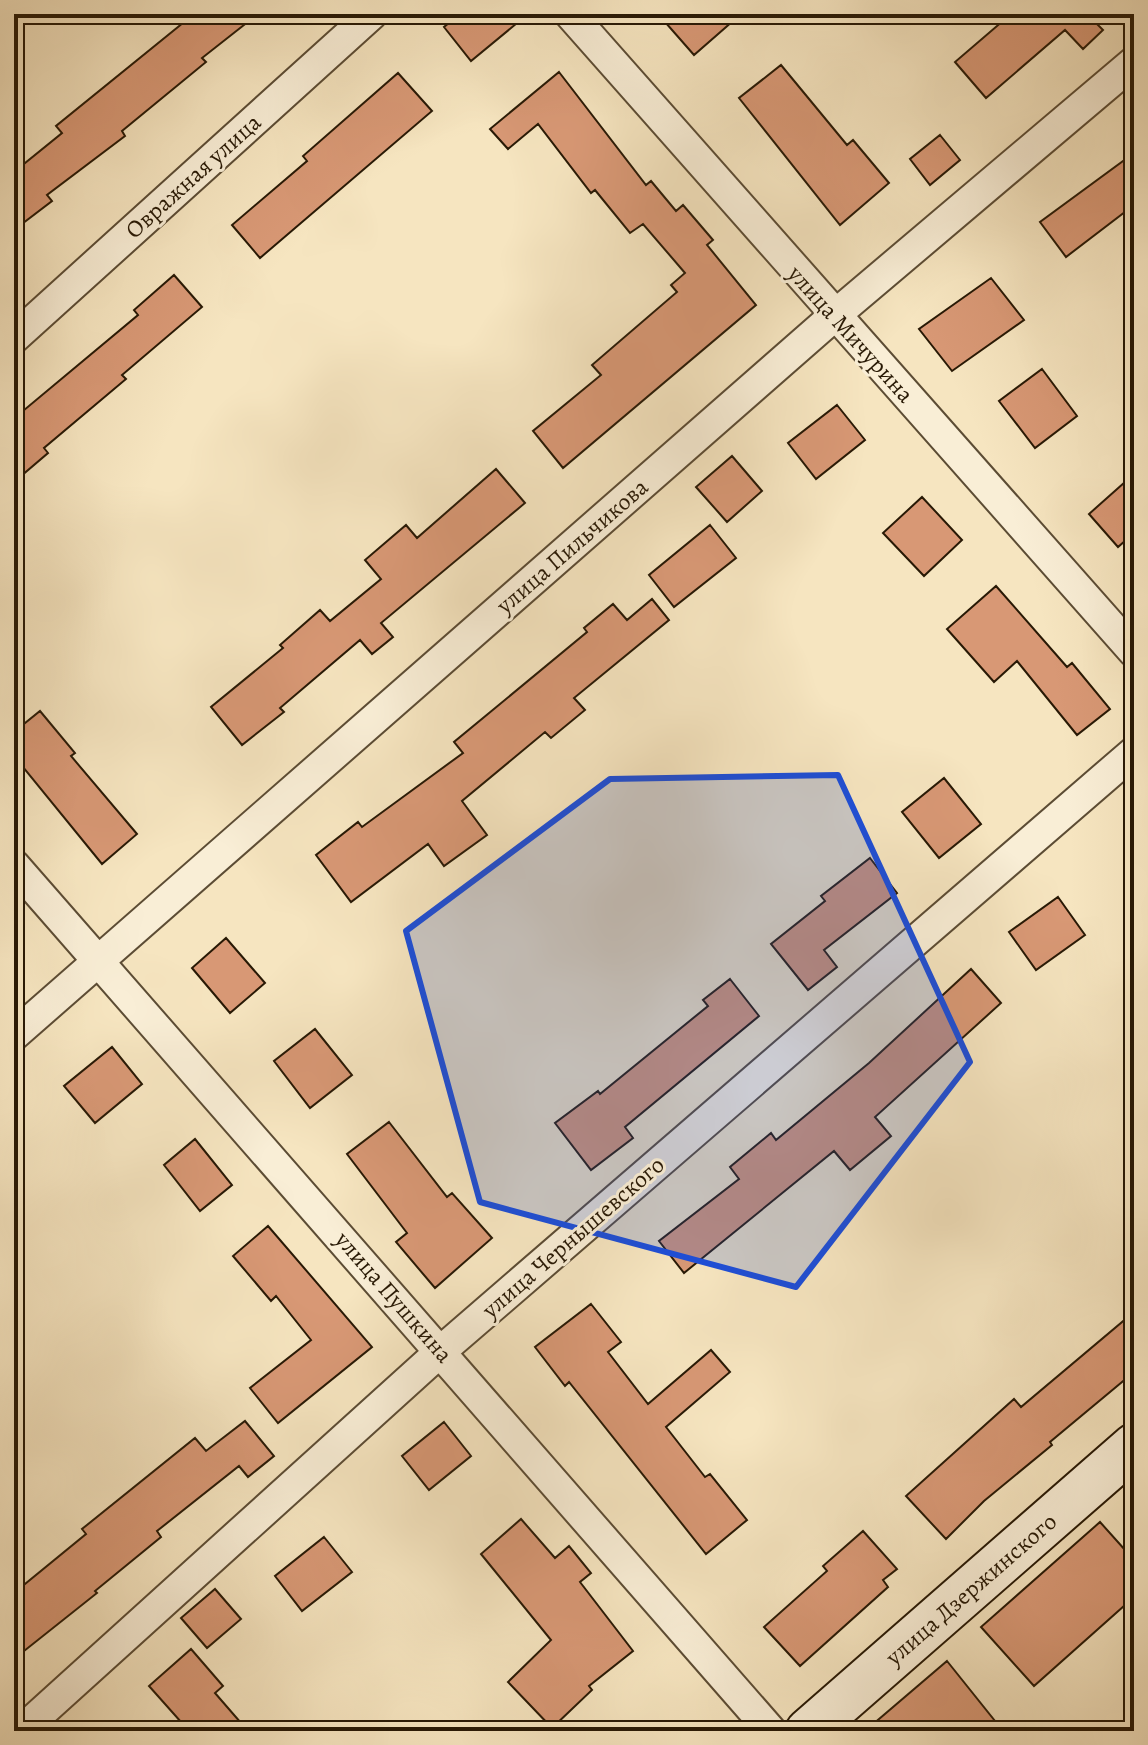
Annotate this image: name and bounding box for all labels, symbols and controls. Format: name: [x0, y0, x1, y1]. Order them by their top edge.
street label: Овражная улица: [118, 106, 268, 246]
street label: улица Мичурина: [780, 258, 921, 409]
street label: улица Пильчикова: [489, 471, 655, 622]
street label: улица Чернышевского: [474, 1149, 671, 1326]
street label: улица Пушкина: [327, 1224, 460, 1370]
street label: улица Дзержинского: [878, 1506, 1064, 1673]

